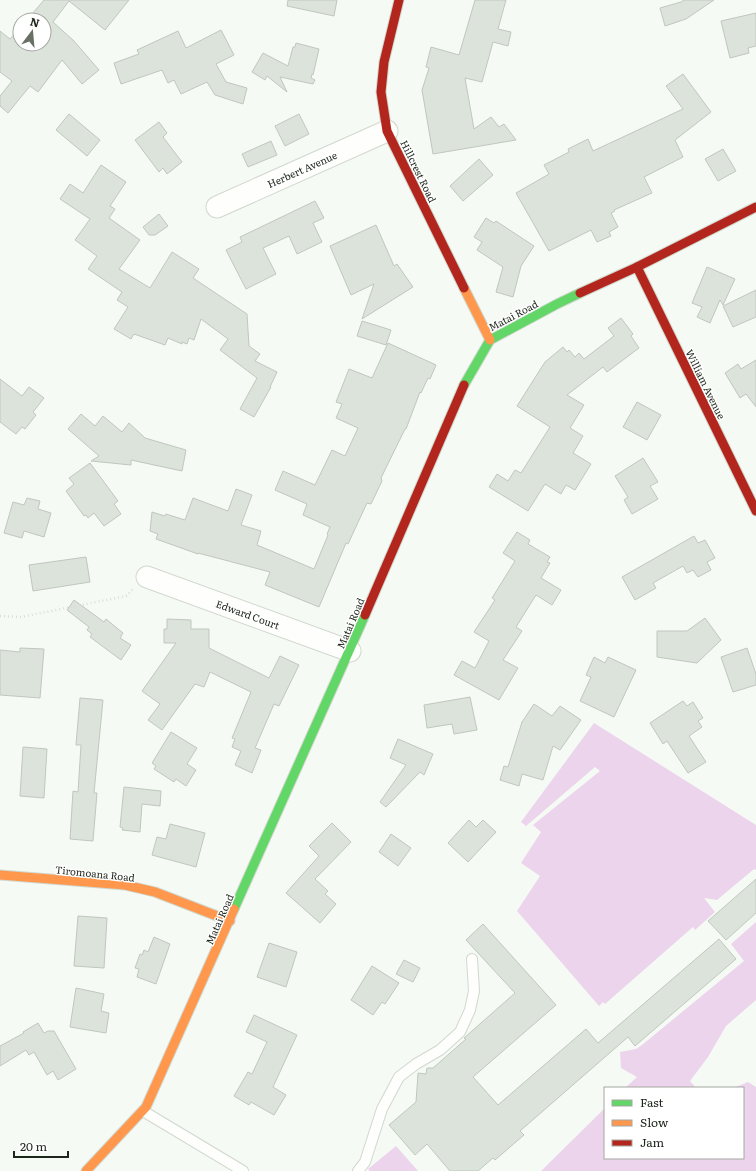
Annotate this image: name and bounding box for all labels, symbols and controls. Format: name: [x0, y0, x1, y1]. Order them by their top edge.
north arrow: [12, 12, 52, 52]
text: N: [28, 12, 42, 30]
street label: Hillcrest Road: [397, 137, 441, 205]
street label: Herbert Avenue: [265, 147, 339, 191]
street label: Matai Road: [486, 296, 540, 334]
street label: William Avenue: [683, 346, 729, 422]
street label: Matai Road: [333, 595, 367, 651]
street label: Edward Court: [214, 596, 282, 632]
street label: Tiromoana Road: [54, 861, 136, 885]
street label: Matai Road: [201, 891, 237, 947]
legend: [604, 1087, 744, 1159]
text: Fast: [640, 1093, 664, 1111]
text: Slow: [640, 1113, 669, 1131]
scale bar: [14, 1133, 68, 1159]
text: Jam: [640, 1133, 665, 1151]
text: 20 m: [20, 1137, 47, 1155]

